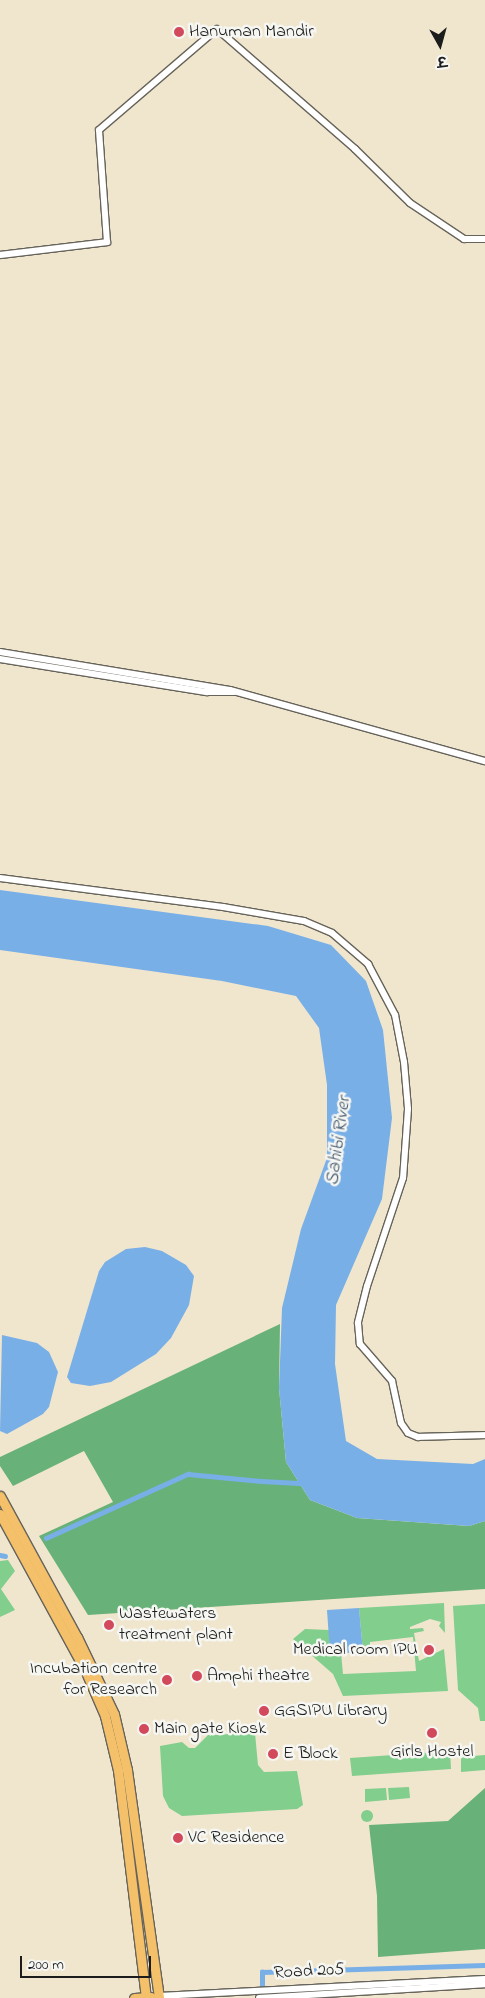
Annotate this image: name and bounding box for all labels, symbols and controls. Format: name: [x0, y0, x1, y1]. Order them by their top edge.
north arrow: [415, 20, 465, 70]
place label: Hanuman Mandir: [189, 21, 314, 43]
marker: Hanuman Mandir: [173, 26, 185, 38]
text: उ: [436, 49, 448, 71]
water label: Sahibi River: [321, 1095, 357, 1187]
place label: Wastewaters treatment plant: [119, 1604, 233, 1646]
marker: Wastewaters treatment plant: [103, 1619, 115, 1631]
place label: Medical room IPU: [293, 1639, 418, 1661]
marker: Medical room IPU: [422, 1643, 436, 1657]
place label: Incubation centre for Research: [30, 1659, 157, 1702]
place label: Amphi theatre: [207, 1665, 310, 1687]
marker: Amphi theatre: [191, 1670, 203, 1682]
marker: Incubation centre for Research: [161, 1674, 173, 1686]
place label: GGSIPU Library: [274, 1700, 387, 1722]
marker: GGSIPU Library: [258, 1705, 270, 1717]
place label: Main gate Kiosk: [154, 1718, 266, 1740]
marker: Main gate Kiosk: [138, 1723, 150, 1735]
marker: Girls Hostel: [426, 1727, 438, 1739]
place label: Girls Hostel: [391, 1741, 473, 1763]
place label: E Block: [283, 1743, 338, 1765]
marker: E Block: [267, 1748, 279, 1760]
place label: VC Residence: [188, 1827, 284, 1849]
marker: VC Residence: [172, 1832, 184, 1844]
scale bar: [22, 1946, 154, 1978]
text: 200 m: [28, 1954, 64, 1976]
street label: Road 205: [273, 1959, 345, 1985]

